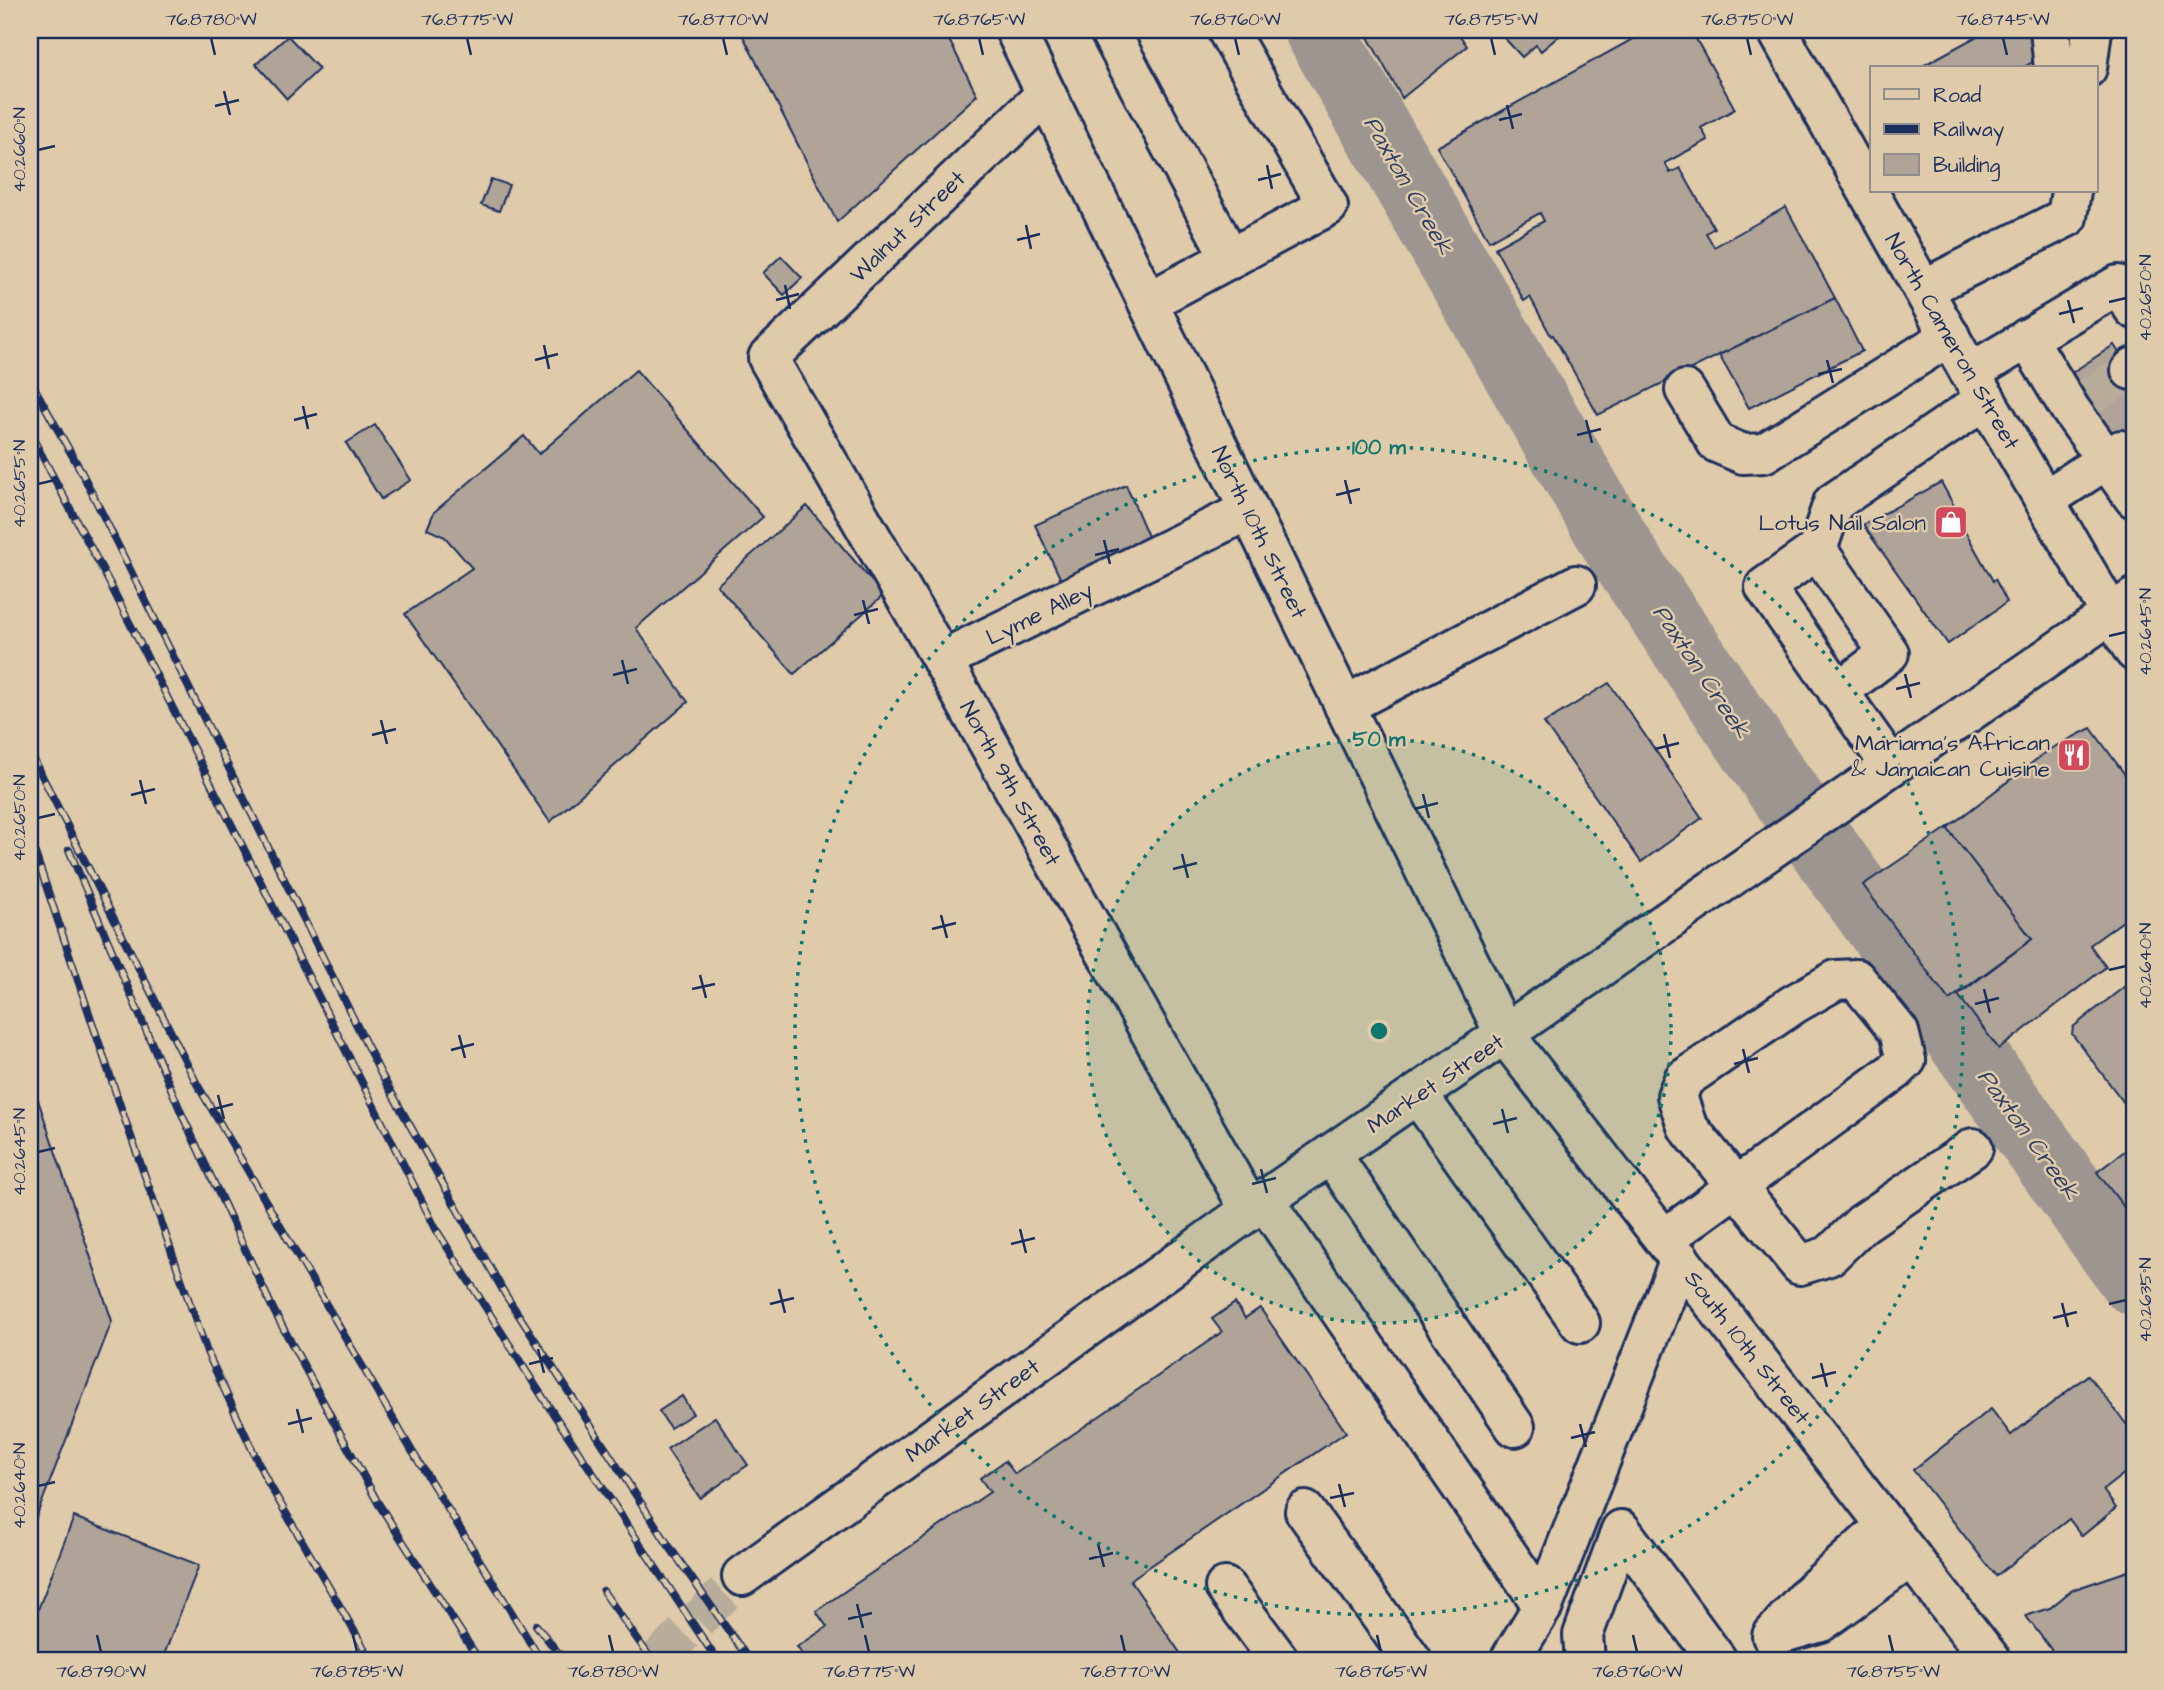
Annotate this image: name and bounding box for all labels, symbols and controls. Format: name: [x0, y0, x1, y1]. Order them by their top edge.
text: 76.8780°W: [165, 7, 257, 32]
text: 76.8775°W: [421, 7, 513, 32]
text: 76.8770°W: [678, 7, 769, 32]
text: 76.8765°W: [933, 7, 1025, 32]
text: 76.8760°W: [1189, 7, 1281, 32]
text: 76.8755°W: [1444, 7, 1538, 32]
text: 76.8750°W: [1701, 7, 1793, 32]
text: 76.8745°W: [1956, 7, 2050, 32]
legend: [1870, 66, 2098, 192]
text: Road: [1933, 81, 1981, 110]
text: 40.2660°N: [7, 107, 32, 193]
water label: Paxton Creek: [1355, 110, 1462, 262]
text: Railway: [1933, 115, 2005, 146]
text: Building: [1933, 151, 2001, 182]
street label: Walnut Street: [843, 163, 973, 290]
street label: North Cameron Street: [1877, 227, 2028, 456]
text: 40.2650°N: [2133, 254, 2158, 342]
text: 100 m: [1352, 433, 1407, 462]
text: 40.2655°N: [7, 440, 32, 528]
street label: North 10th Street: [1203, 441, 1315, 625]
shop icon: Lotus Nail Salon: [1932, 503, 1970, 541]
place label: Lotus Nail Salon: [1758, 507, 1926, 539]
street label: Lyme Alley: [981, 574, 1099, 654]
text: 40.2645°N: [2133, 588, 2158, 676]
water label: Paxton Creek: [1644, 598, 1759, 746]
street label: North 9th Street: [952, 695, 1069, 872]
text: 50 m: [1353, 725, 1406, 754]
place label: Mariama's African & Jamaican Cuisine: [1851, 727, 2050, 785]
restaurant icon: Mariama's African & Jamaican Cuisine: [2055, 736, 2093, 774]
text: 40.2650°N: [7, 774, 32, 862]
text: 40.2640°N: [2133, 923, 2158, 1009]
centre of rings: [1367, 1019, 1391, 1043]
street label: Market Street: [1361, 1026, 1511, 1142]
water label: Paxton Creek: [1969, 1062, 2088, 1208]
text: 40.2645°N: [7, 1108, 32, 1196]
text: 40.2635°N: [2133, 1258, 2158, 1342]
street label: South 10th Street: [1677, 1264, 1818, 1432]
street label: Market Street: [899, 1351, 1047, 1471]
text: 40.2640°N: [7, 1443, 32, 1529]
text: 76.8790°W: [56, 1659, 146, 1684]
text: 76.8785°W: [311, 1659, 404, 1684]
text: 76.8780°W: [567, 1659, 659, 1684]
text: 76.8775°W: [823, 1659, 915, 1684]
text: 76.8770°W: [1080, 1659, 1171, 1684]
text: 76.8765°W: [1335, 1659, 1427, 1684]
text: 76.8760°W: [1591, 1659, 1683, 1684]
text: 76.8755°W: [1846, 1659, 1940, 1684]

